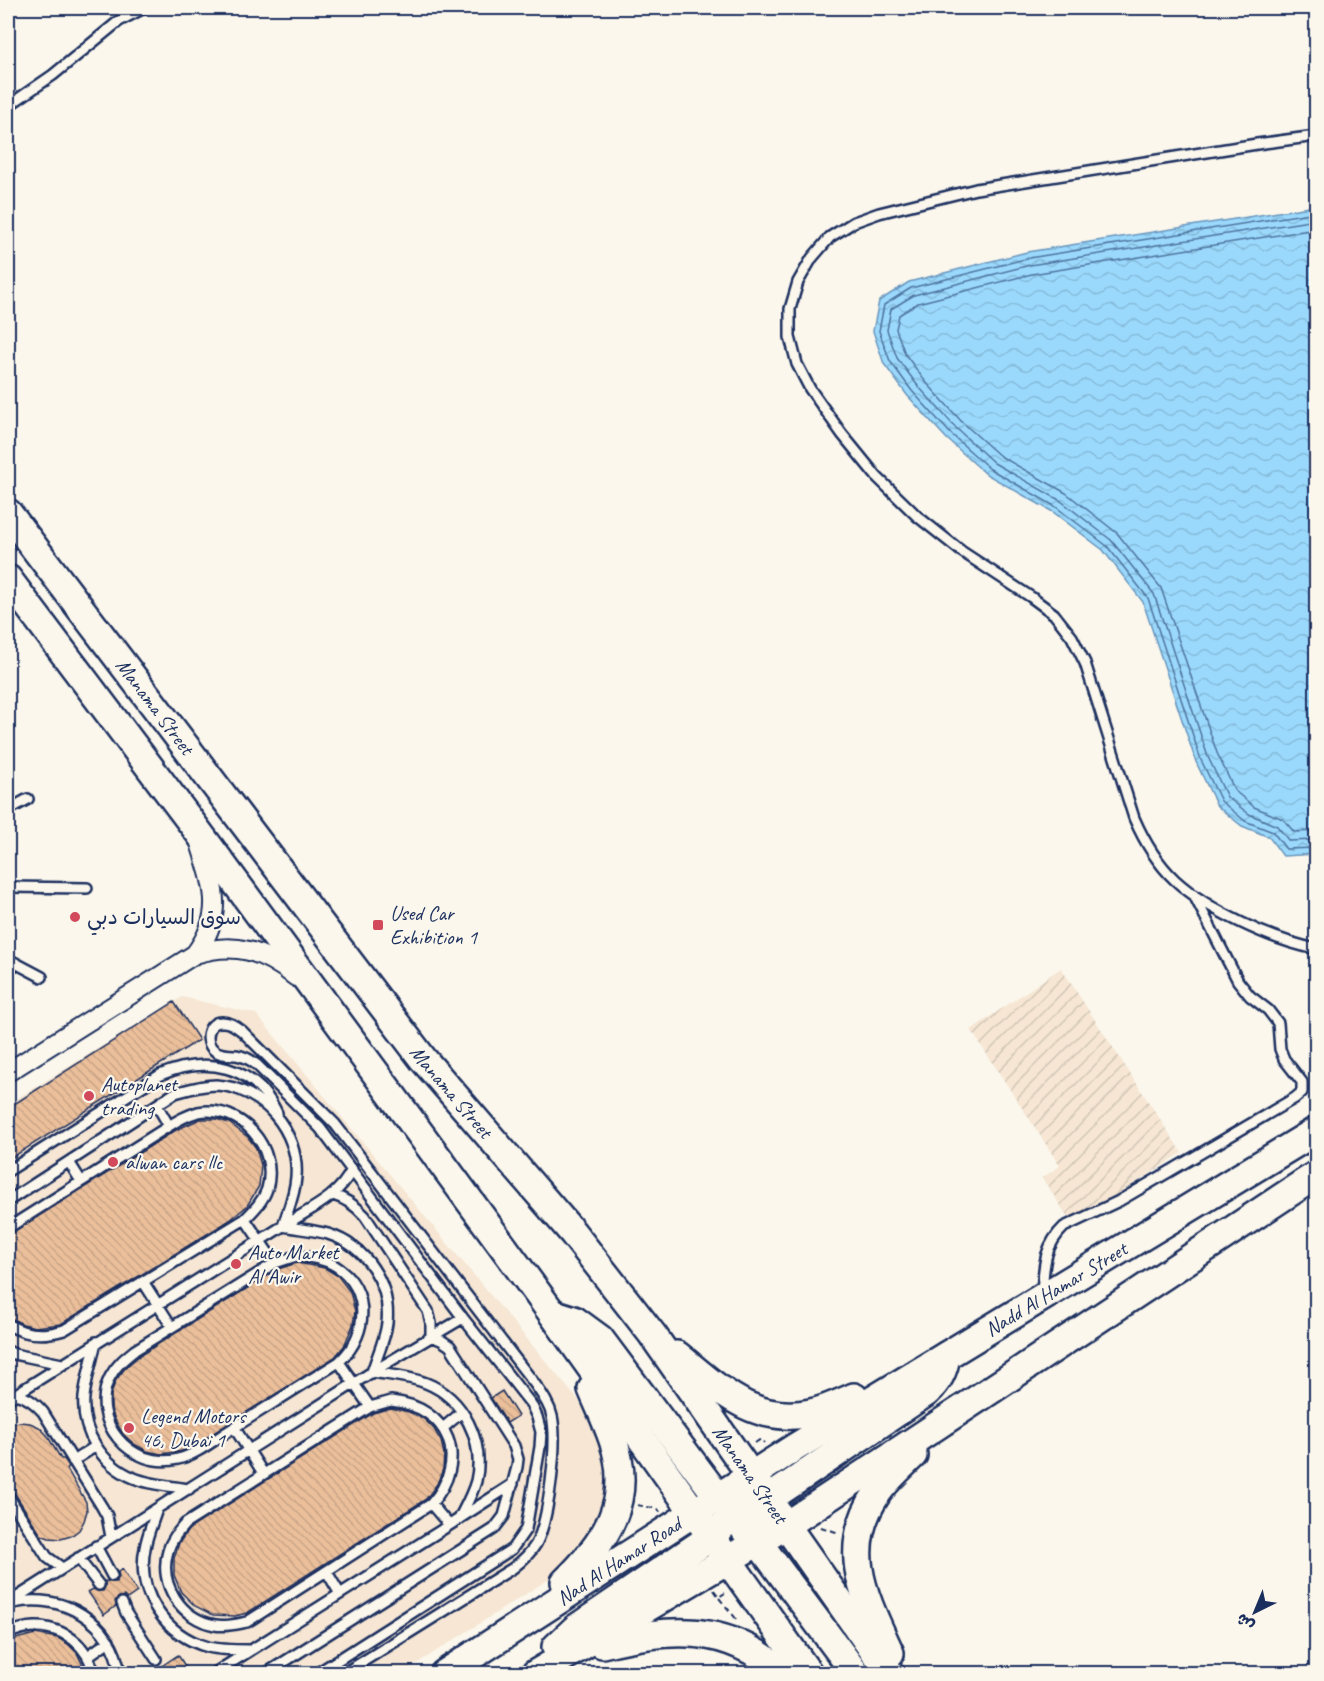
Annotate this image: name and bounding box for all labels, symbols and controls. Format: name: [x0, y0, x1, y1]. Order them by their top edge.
street label: Manama Street: [110, 653, 201, 761]
place label: Used Car Exhibition 1: [390, 900, 479, 950]
place label: سوق السيارات دبي: [87, 904, 241, 936]
marker: سوق السيارات دبي: [68, 910, 82, 924]
marker: Used Car Exhibition 1: [371, 918, 385, 932]
street label: Manama Street: [404, 1040, 500, 1145]
place label: Autoplanet trading: [101, 1071, 179, 1121]
marker: Autoplanet trading: [82, 1089, 96, 1103]
place label: alwan cars llc: [125, 1149, 224, 1175]
marker: alwan cars llc: [106, 1155, 120, 1169]
street label: Nadd Al Hamar Street: [980, 1235, 1134, 1342]
place label: Auto Market Al Awir: [248, 1239, 340, 1289]
marker: Auto Market Al Awir: [229, 1257, 243, 1271]
place label: Legend Motors 46, Dubai 1: [141, 1403, 247, 1453]
street label: Manama Street: [707, 1420, 795, 1530]
marker: Legend Motors 46, Dubai 1: [122, 1421, 136, 1435]
street label: Nad Al Hamar Road: [551, 1509, 689, 1611]
north arrow: [1225, 1582, 1285, 1642]
text: ش: [1232, 1609, 1259, 1636]

